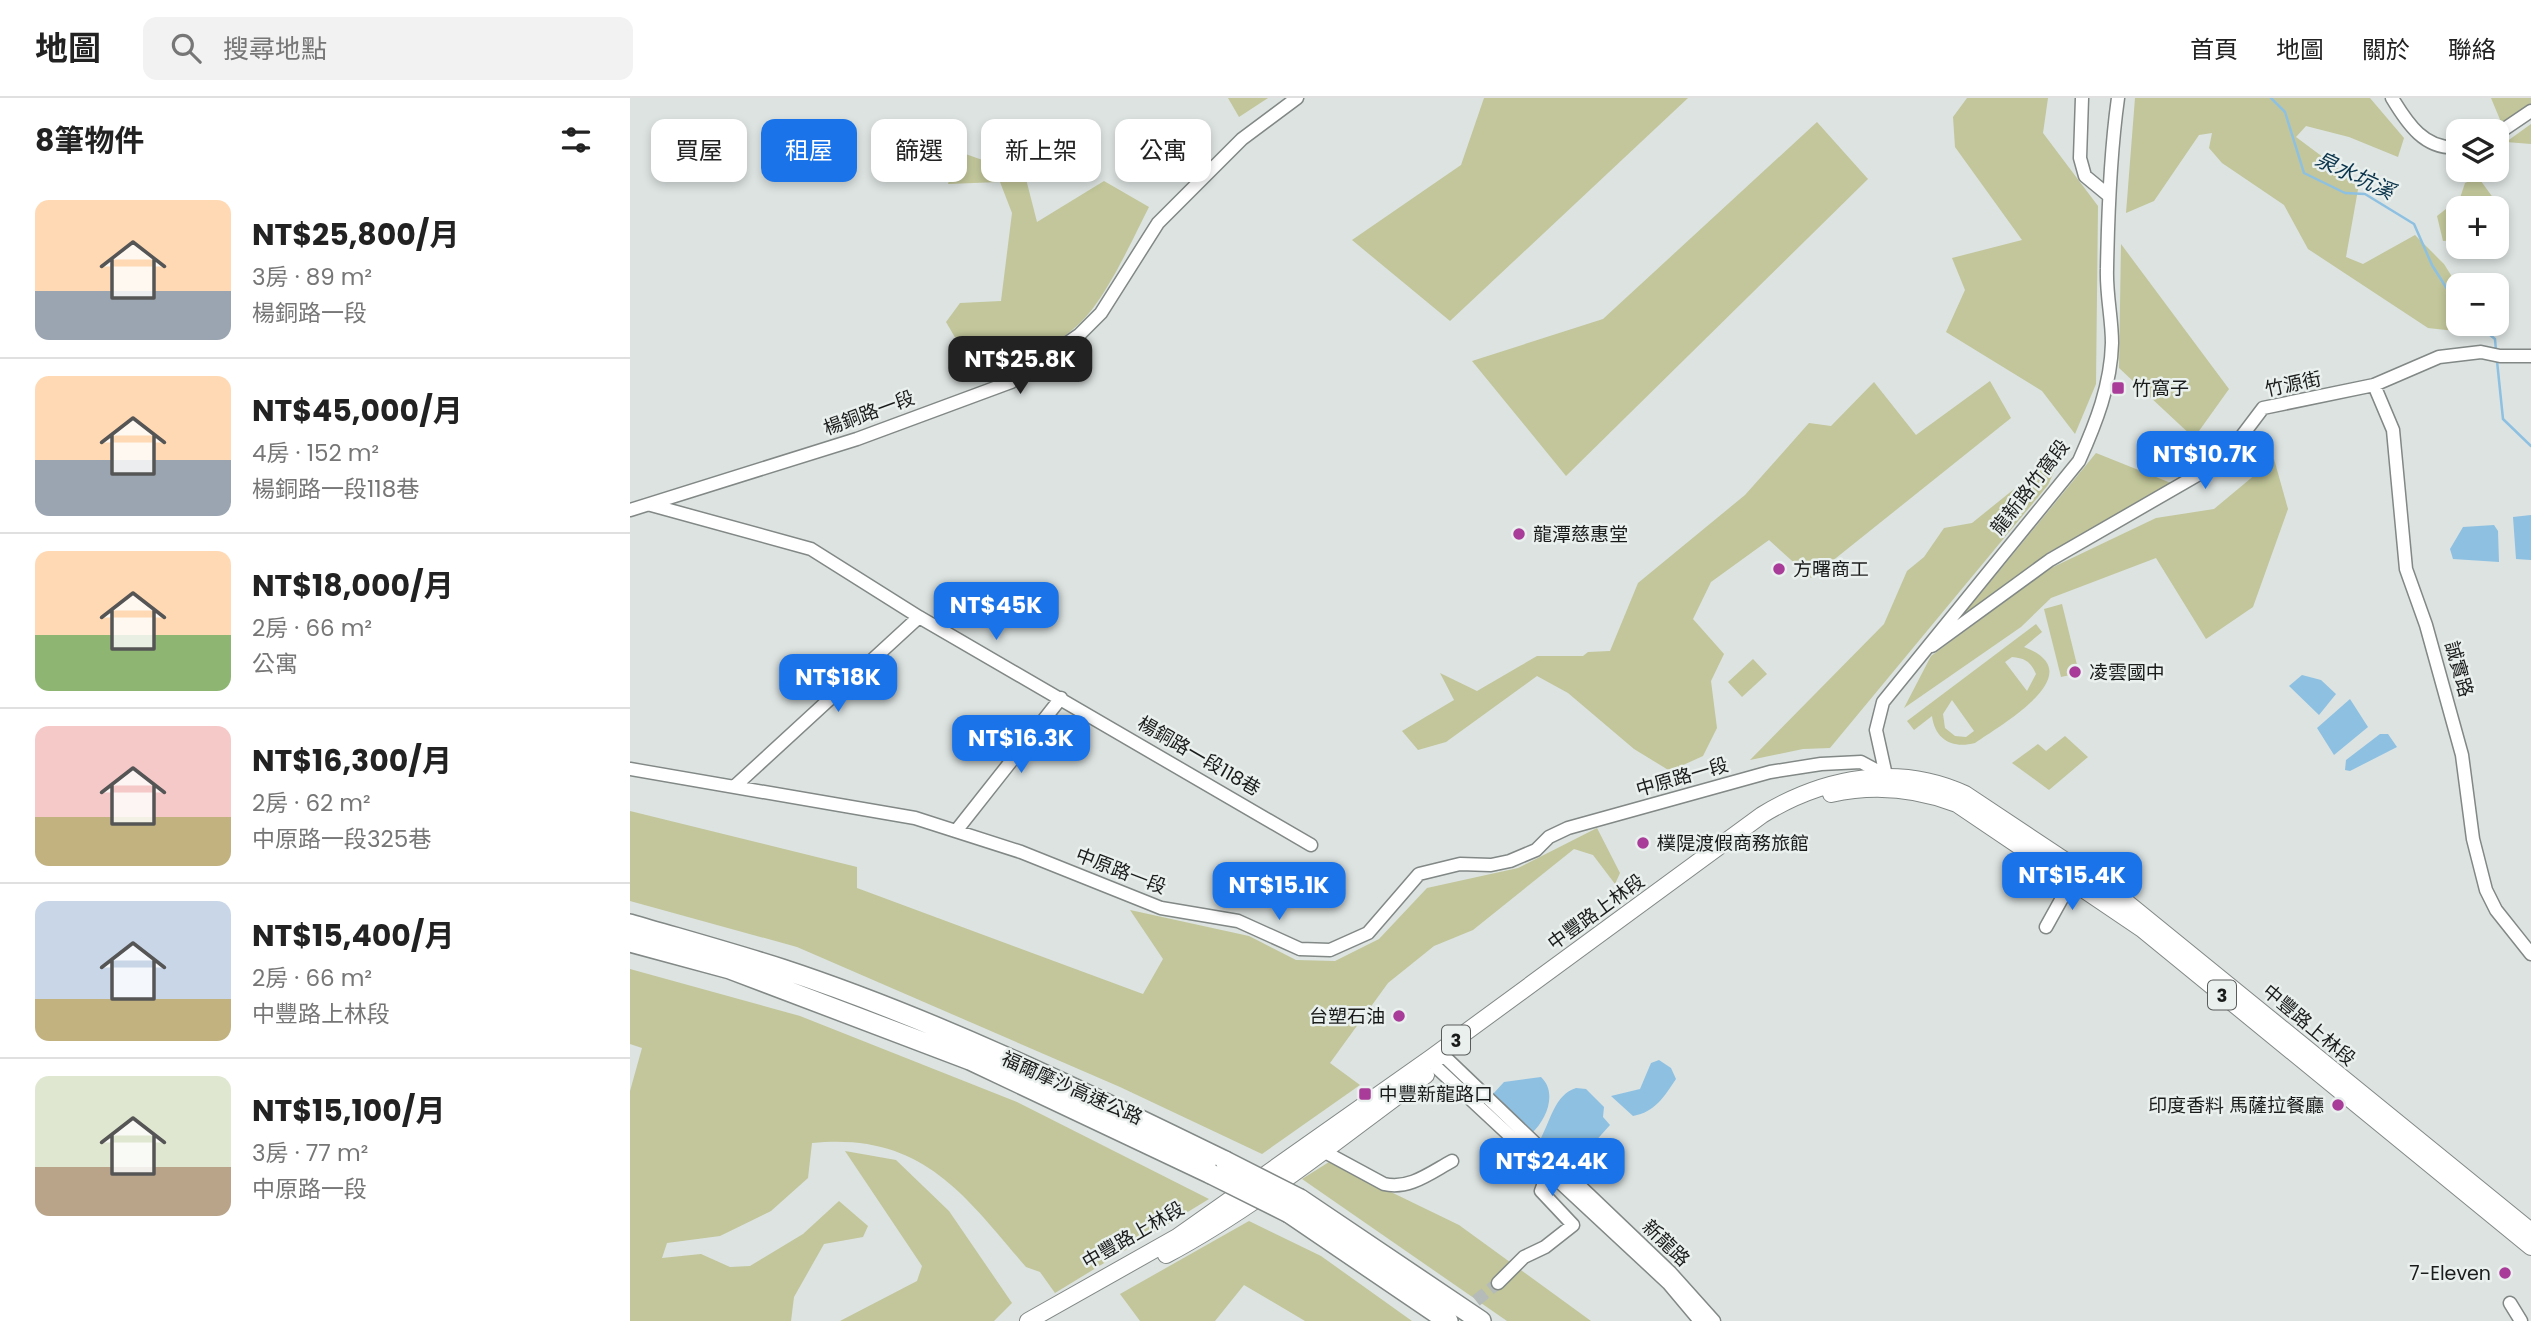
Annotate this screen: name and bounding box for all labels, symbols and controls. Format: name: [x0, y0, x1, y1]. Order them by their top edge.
search box: [143, 17, 633, 80]
text: 地圖: [35, 25, 101, 72]
icon: search: [167, 29, 205, 67]
text: 搜尋地點: [223, 31, 327, 67]
text: 首頁: [2190, 33, 2238, 66]
text: 地圖: [2276, 33, 2324, 66]
text: 關於: [2362, 33, 2410, 66]
text: 聯絡: [2448, 33, 2496, 66]
text: 8筆物件: [35, 119, 144, 162]
chip: 買屋: [651, 119, 747, 182]
chip: 租屋: [761, 119, 857, 182]
chip: 篩選: [871, 119, 967, 182]
chip: 新上架: [981, 119, 1101, 182]
chip: 公寓: [1115, 119, 1211, 182]
map controls: [2446, 119, 2509, 336]
button: layers: [2446, 119, 2509, 182]
icon: filters: [557, 121, 595, 159]
water label: 泉水坑溪: [2311, 144, 2402, 207]
button: +: [2446, 196, 2509, 259]
text: NT$25,800/月: [252, 213, 459, 256]
icon: home: [91, 228, 175, 312]
text: 3房 · 89 m²: [252, 261, 372, 293]
button: −: [2446, 273, 2509, 336]
text: 楊銅路一段: [252, 297, 367, 329]
pin: NT$25.8K: [948, 336, 1092, 396]
text: NT$25.8K: [964, 343, 1076, 375]
street label: 竹源街: [2262, 365, 2324, 403]
place label: 竹窩子: [2132, 375, 2189, 402]
marker: 竹窩子: [2110, 380, 2126, 396]
street label: 楊銅路一段: [820, 384, 918, 442]
text: NT$45,000/月: [252, 389, 463, 432]
icon: home: [91, 404, 175, 488]
pin: NT$10.7K: [2133, 432, 2277, 491]
street label: 龍新路竹窩段: [1984, 434, 2076, 540]
text: 4房 · 152 m²: [252, 437, 379, 469]
text: NT$10.7K: [2153, 438, 2257, 470]
text: 楊銅路一段118巷: [252, 473, 419, 505]
place label: 龍潭慈惠堂: [1533, 521, 1628, 548]
marker: 龍潭慈惠堂: [1511, 526, 1527, 542]
place label: 方曙商工: [1793, 556, 1869, 583]
marker: 方曙商工: [1771, 561, 1787, 577]
text: NT$18,000/月: [252, 564, 454, 607]
icon: home: [91, 579, 175, 663]
pin: NT$45K: [939, 582, 1053, 642]
text: NT$45K: [950, 589, 1042, 621]
text: 2房 · 66 m²: [252, 612, 372, 644]
street label: 誠實路: [2438, 638, 2480, 700]
text: 公寓: [252, 648, 298, 680]
pin: NT$18K: [781, 654, 895, 714]
place label: 凌雲國中: [2089, 659, 2165, 686]
text: NT$18K: [795, 661, 881, 693]
marker: 凌雲國中: [2067, 664, 2083, 680]
street label: 楊銅路一段118巷: [1132, 710, 1266, 802]
pin: NT$16.3K: [949, 716, 1093, 775]
text: NT$16.3K: [968, 722, 1074, 754]
text: NT$16,300/月: [252, 739, 452, 782]
street label: 中原路一段: [1633, 751, 1731, 803]
icon: home: [91, 754, 175, 838]
text: 2房 · 62 m²: [252, 787, 371, 819]
text: 中原路一段325巷: [252, 823, 431, 855]
place label: 樸隄渡假商務旅館: [1657, 830, 1809, 857]
marker: 樸隄渡假商務旅館: [1635, 835, 1651, 851]
street label: 中原路一段: [1072, 841, 1170, 901]
pin: NT$15.4K: [2000, 852, 2144, 912]
text: NT$15.4K: [2018, 859, 2126, 891]
pin: NT$15.1K: [1207, 862, 1351, 922]
street label: 中豐路上林段: [1542, 868, 1650, 956]
text: NT$15.1K: [1229, 869, 1329, 901]
text: NT$15,400/月: [252, 914, 454, 957]
icon: home: [91, 929, 175, 1013]
text: 2房 · 66 m²: [252, 962, 372, 994]
street label: 中豐路上林段: [2257, 978, 2361, 1072]
road number: 3: [2208, 980, 2236, 1010]
text: 中豐路上林段: [252, 998, 390, 1030]
place label: 台塑石油: [1309, 1003, 1385, 1030]
marker: 台塑石油: [1391, 1008, 1407, 1024]
road number: 3: [1442, 1026, 1470, 1055]
street label: 福爾摩沙高速公路: [997, 1045, 1147, 1131]
place label: 中豐新龍路口: [1379, 1081, 1493, 1108]
marker: 中豐新龍路口: [1357, 1086, 1373, 1102]
text: NT$15,100/月: [252, 1089, 445, 1132]
place label: 印度香料 馬薩拉餐廳: [2148, 1092, 2324, 1119]
marker: 印度香料 馬薩拉餐廳: [2330, 1097, 2346, 1113]
icon: home: [91, 1104, 175, 1188]
text: 3房 · 77 m²: [252, 1137, 368, 1169]
pin: NT$24.4K: [1480, 1138, 1624, 1198]
text: NT$24.4K: [1496, 1145, 1608, 1177]
text: 中原路一段: [252, 1173, 367, 1205]
street label: 中豐路上林段: [1077, 1195, 1189, 1275]
street label: 新龍路: [1636, 1213, 1696, 1273]
place label: 7-Eleven: [2409, 1260, 2491, 1287]
marker: 7-Eleven: [2497, 1265, 2513, 1281]

